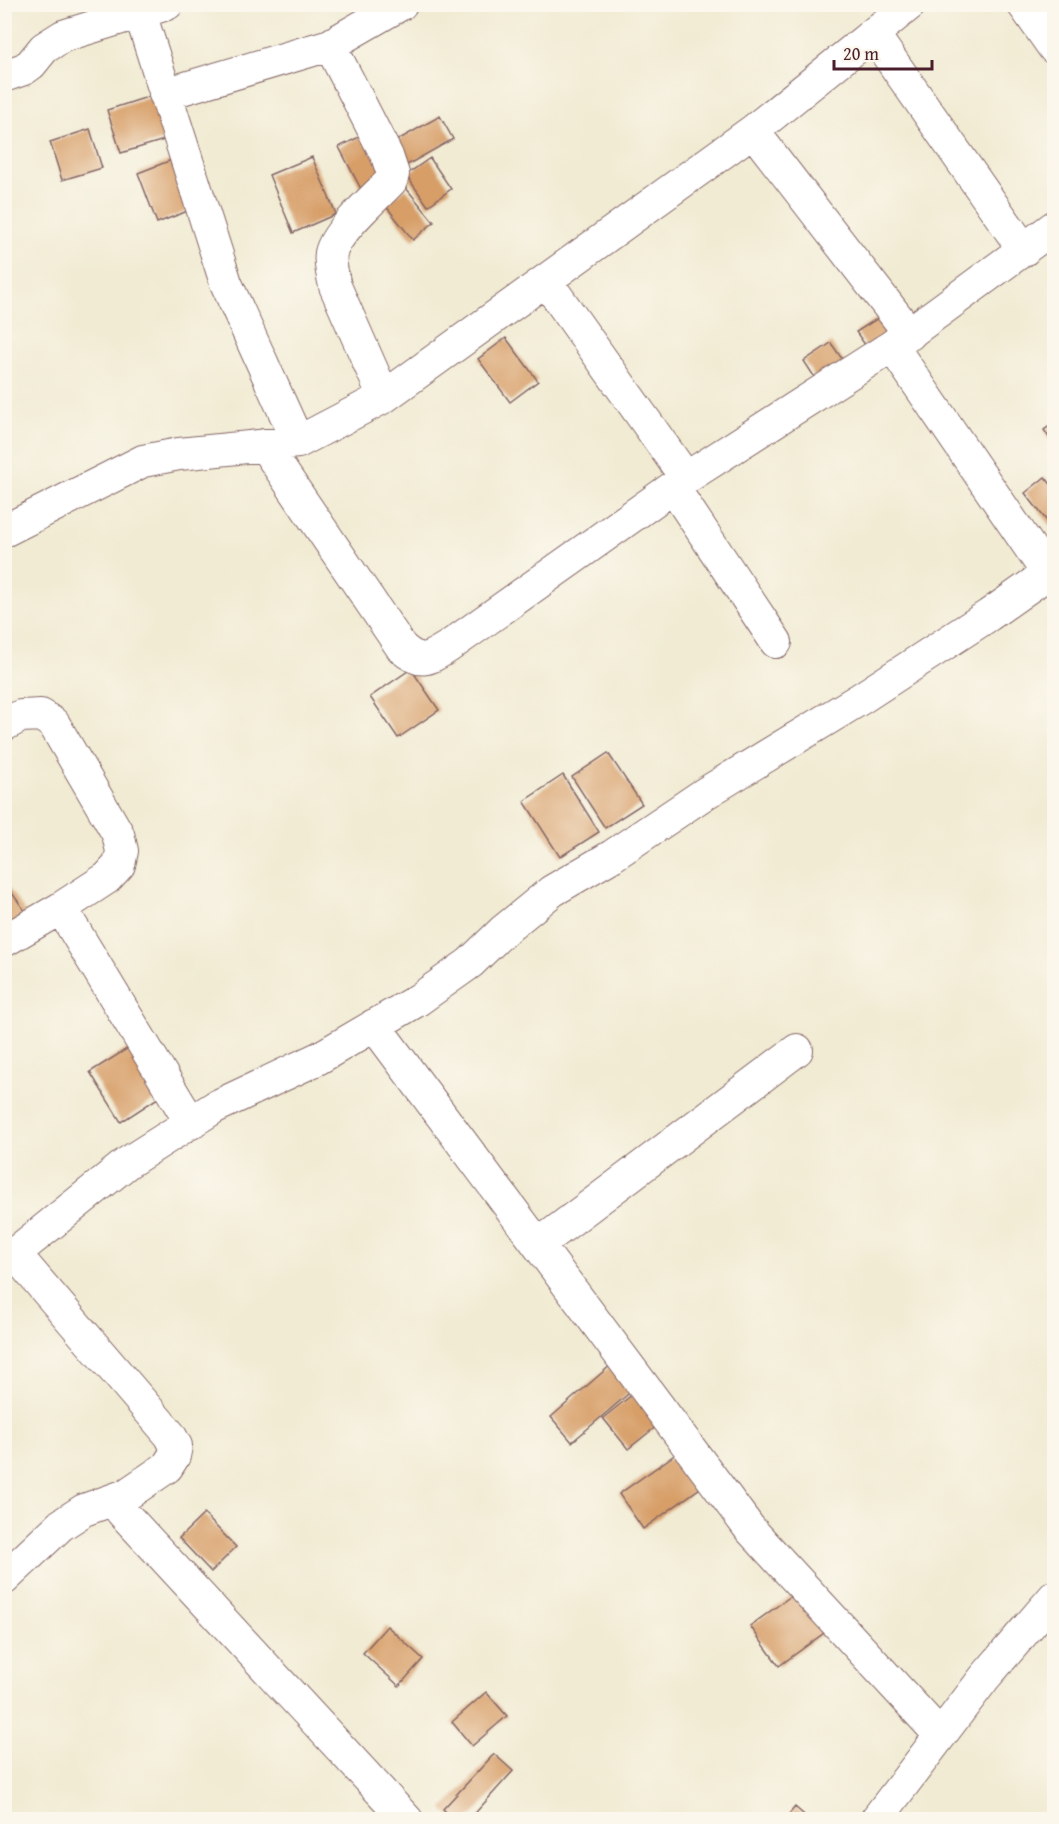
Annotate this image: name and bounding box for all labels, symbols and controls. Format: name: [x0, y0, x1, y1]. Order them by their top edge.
scale bar: [834, 33, 932, 71]
text: 20 m: [843, 40, 879, 67]

